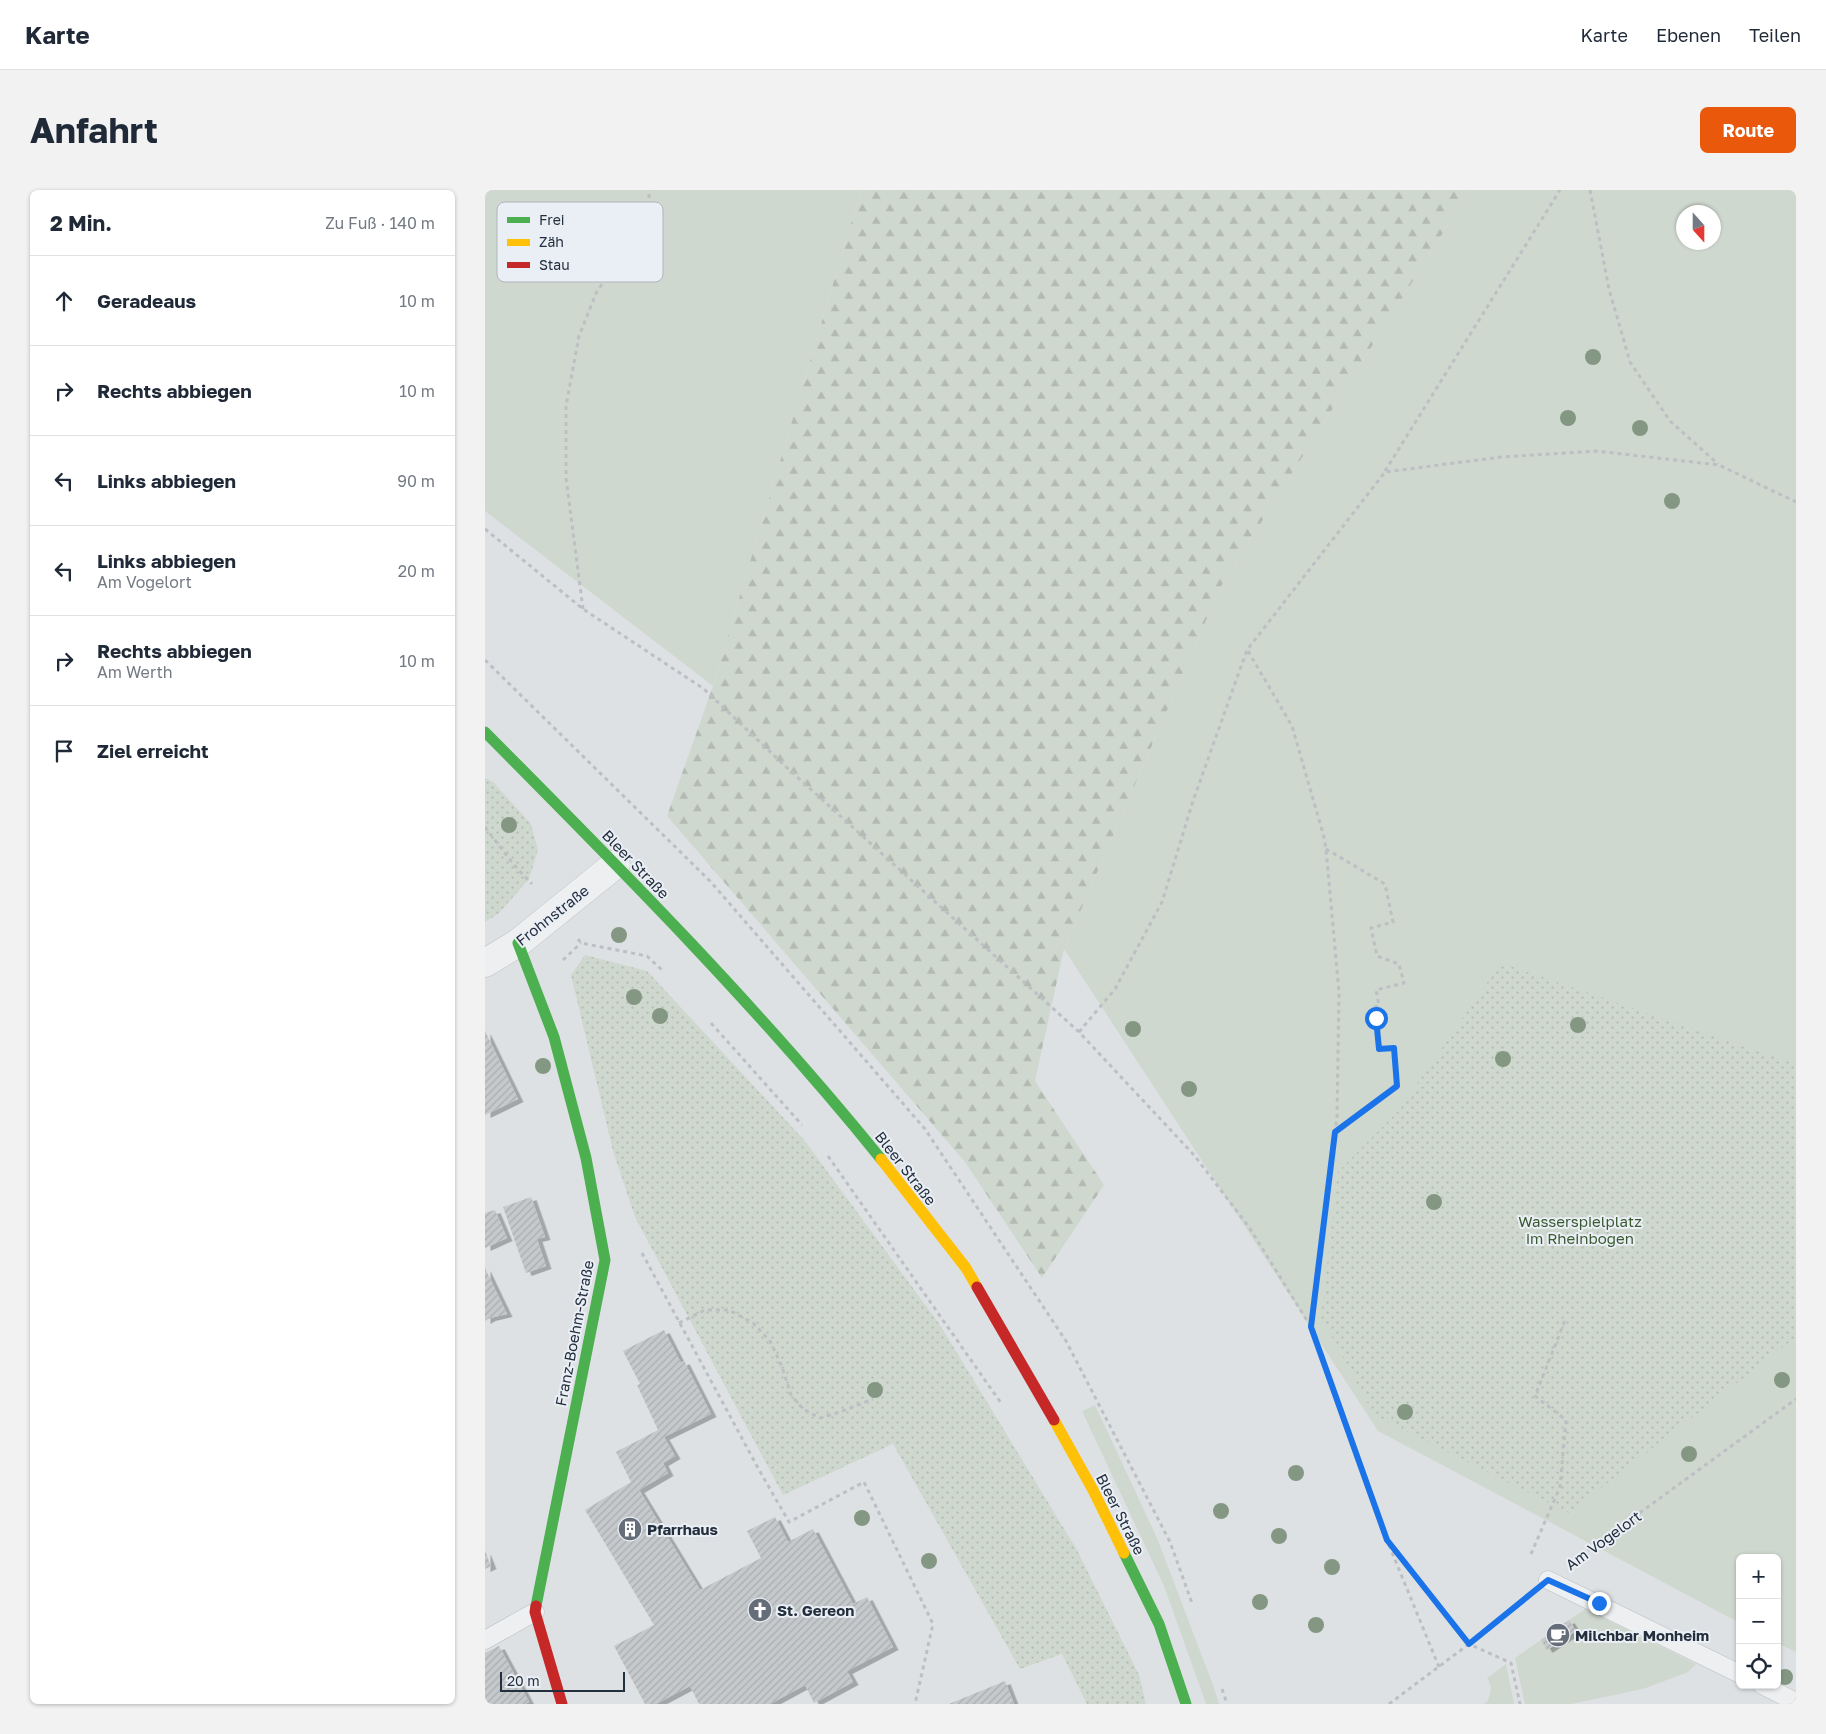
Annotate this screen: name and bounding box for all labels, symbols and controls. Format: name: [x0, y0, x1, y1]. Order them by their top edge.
text: Karte: [25, 20, 90, 49]
text: Karte: [1581, 24, 1628, 46]
text: Ebenen: [1656, 24, 1721, 46]
text: Teilen: [1749, 24, 1801, 46]
button: Route: [1700, 107, 1796, 153]
text: Anfahrt: [30, 109, 158, 151]
legend: [497, 202, 663, 282]
north arrow: [1676, 205, 1721, 250]
text: 2 Min.: [50, 210, 112, 236]
text: Frei: [539, 211, 565, 228]
text: Zu Fuß · 140 m: [325, 213, 435, 233]
text: Zäh: [539, 233, 564, 250]
text: Stau: [539, 256, 570, 273]
icon: ahead: [50, 287, 78, 315]
text: Geradeaus: [97, 289, 196, 312]
text: 10 m: [399, 291, 435, 311]
icon: right: [50, 377, 78, 405]
text: Rechts abbiegen: [97, 379, 252, 402]
text: 10 m: [399, 381, 435, 401]
icon: left: [50, 467, 78, 495]
text: Links abbiegen: [97, 469, 236, 492]
text: 90 m: [397, 471, 435, 491]
text: Links abbiegen: [97, 549, 236, 572]
icon: left: [50, 557, 78, 585]
text: 20 m: [398, 561, 435, 581]
text: Am Vogelort: [97, 572, 192, 592]
text: Rechts abbiegen: [97, 639, 252, 662]
icon: right: [50, 647, 78, 675]
text: 10 m: [399, 651, 435, 671]
text: Am Werth: [97, 662, 173, 682]
icon: arrive: [50, 737, 78, 765]
text: Ziel erreicht: [97, 739, 209, 762]
street label: Bleer Straße: [599, 826, 673, 902]
street label: Frohnstraße: [512, 881, 592, 949]
route start: [1365, 1007, 1388, 1030]
street label: Bleer Straße: [872, 1128, 941, 1209]
park label: Wasserspielplatz im Rheinbogen: [1518, 1212, 1642, 1247]
street label: Franz-Boehm-Straße: [551, 1258, 597, 1407]
street label: Bleer Straße: [1093, 1470, 1149, 1558]
street label: Am Vogelort: [1562, 1507, 1644, 1573]
building icon: Pfarrhaus: [617, 1516, 643, 1542]
place label: Pfarrhaus: [647, 1520, 718, 1538]
map controls: [1736, 1554, 1781, 1689]
button: +: [1736, 1554, 1781, 1599]
route end: [1588, 1592, 1611, 1615]
church icon: St. Gereon: [747, 1597, 773, 1623]
button: −: [1736, 1599, 1781, 1644]
place label: St. Gereon: [777, 1601, 854, 1619]
cafe icon: Milchbar Monheim: [1545, 1622, 1571, 1648]
place label: Milchbar Monheim: [1575, 1626, 1709, 1644]
button: locate: [1736, 1644, 1781, 1689]
scale bar: [500, 1669, 625, 1692]
text: 20 m: [507, 1672, 540, 1689]

